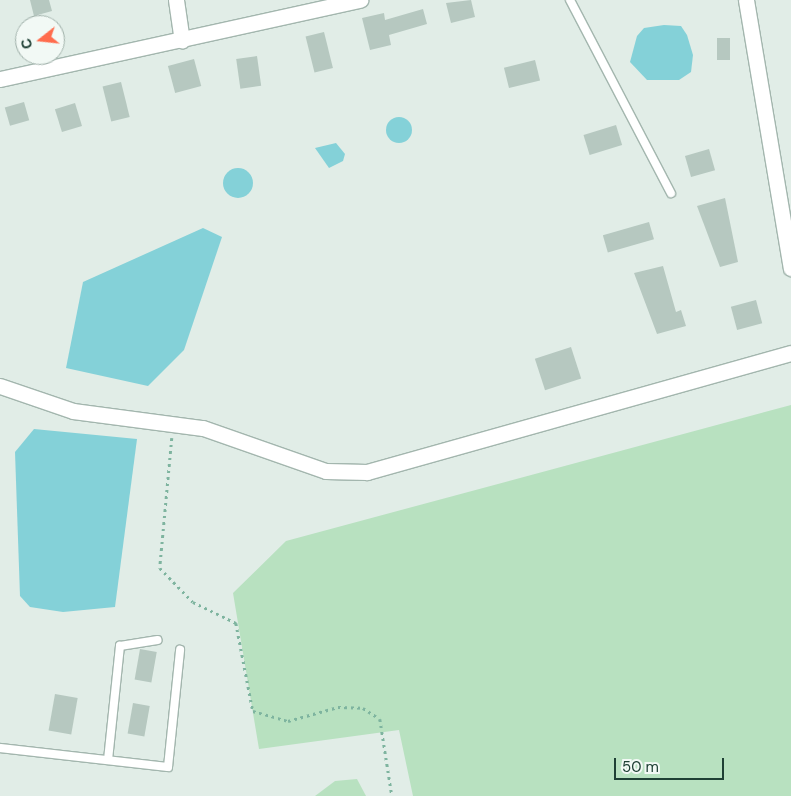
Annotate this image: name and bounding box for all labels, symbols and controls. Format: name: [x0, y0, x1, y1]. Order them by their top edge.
north arrow: [15, 15, 65, 65]
text: С: [16, 37, 37, 51]
scale bar: [616, 748, 726, 780]
text: 50 m: [622, 757, 659, 777]

